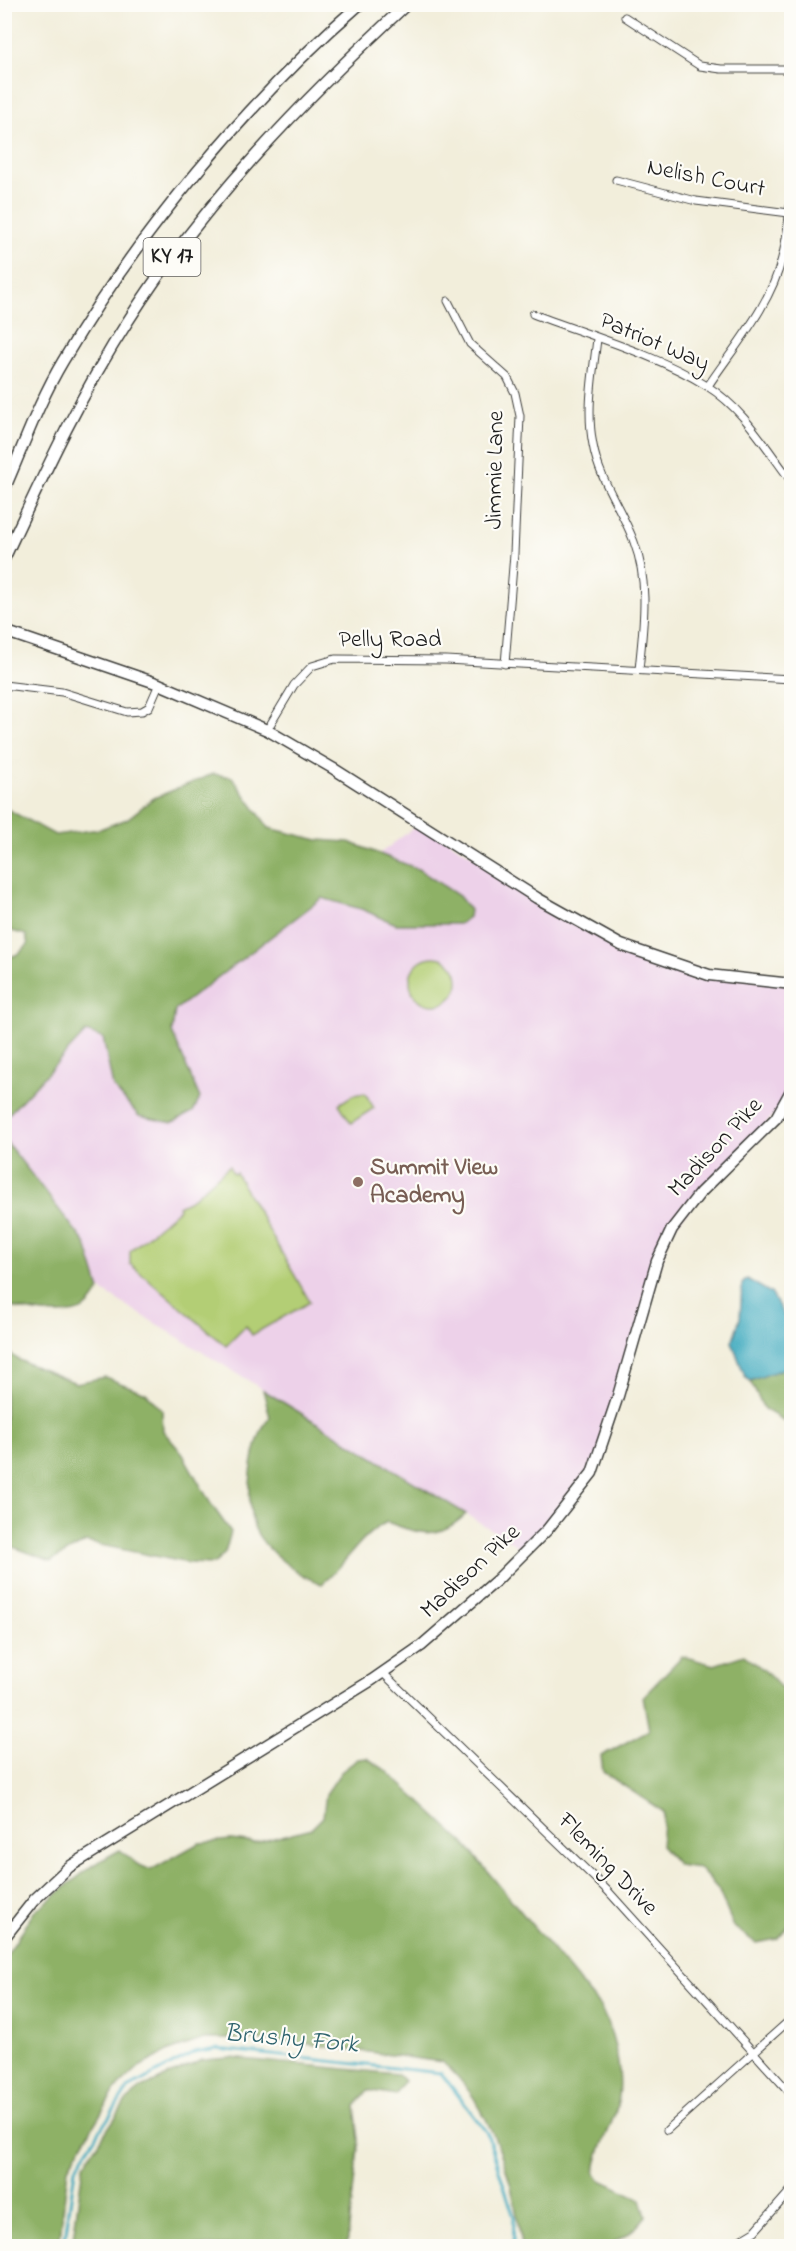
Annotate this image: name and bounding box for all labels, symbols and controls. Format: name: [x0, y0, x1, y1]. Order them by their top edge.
street label: Nelish Court: [644, 150, 768, 208]
road number: KY 17: [144, 238, 201, 276]
street label: Patriot Way: [593, 304, 715, 383]
street label: Jimmie Lane: [477, 410, 515, 530]
street label: Pelly Road: [339, 623, 442, 659]
street label: Madison Pike: [660, 1090, 772, 1206]
place label: Summit View Academy: [370, 1151, 498, 1215]
marker: Summit View Academy: [351, 1175, 365, 1189]
street label: Madison Pike: [413, 1516, 529, 1628]
street label: Fleming Drive: [548, 1805, 666, 1925]
water label: Brushy Fork: [222, 2015, 361, 2065]

